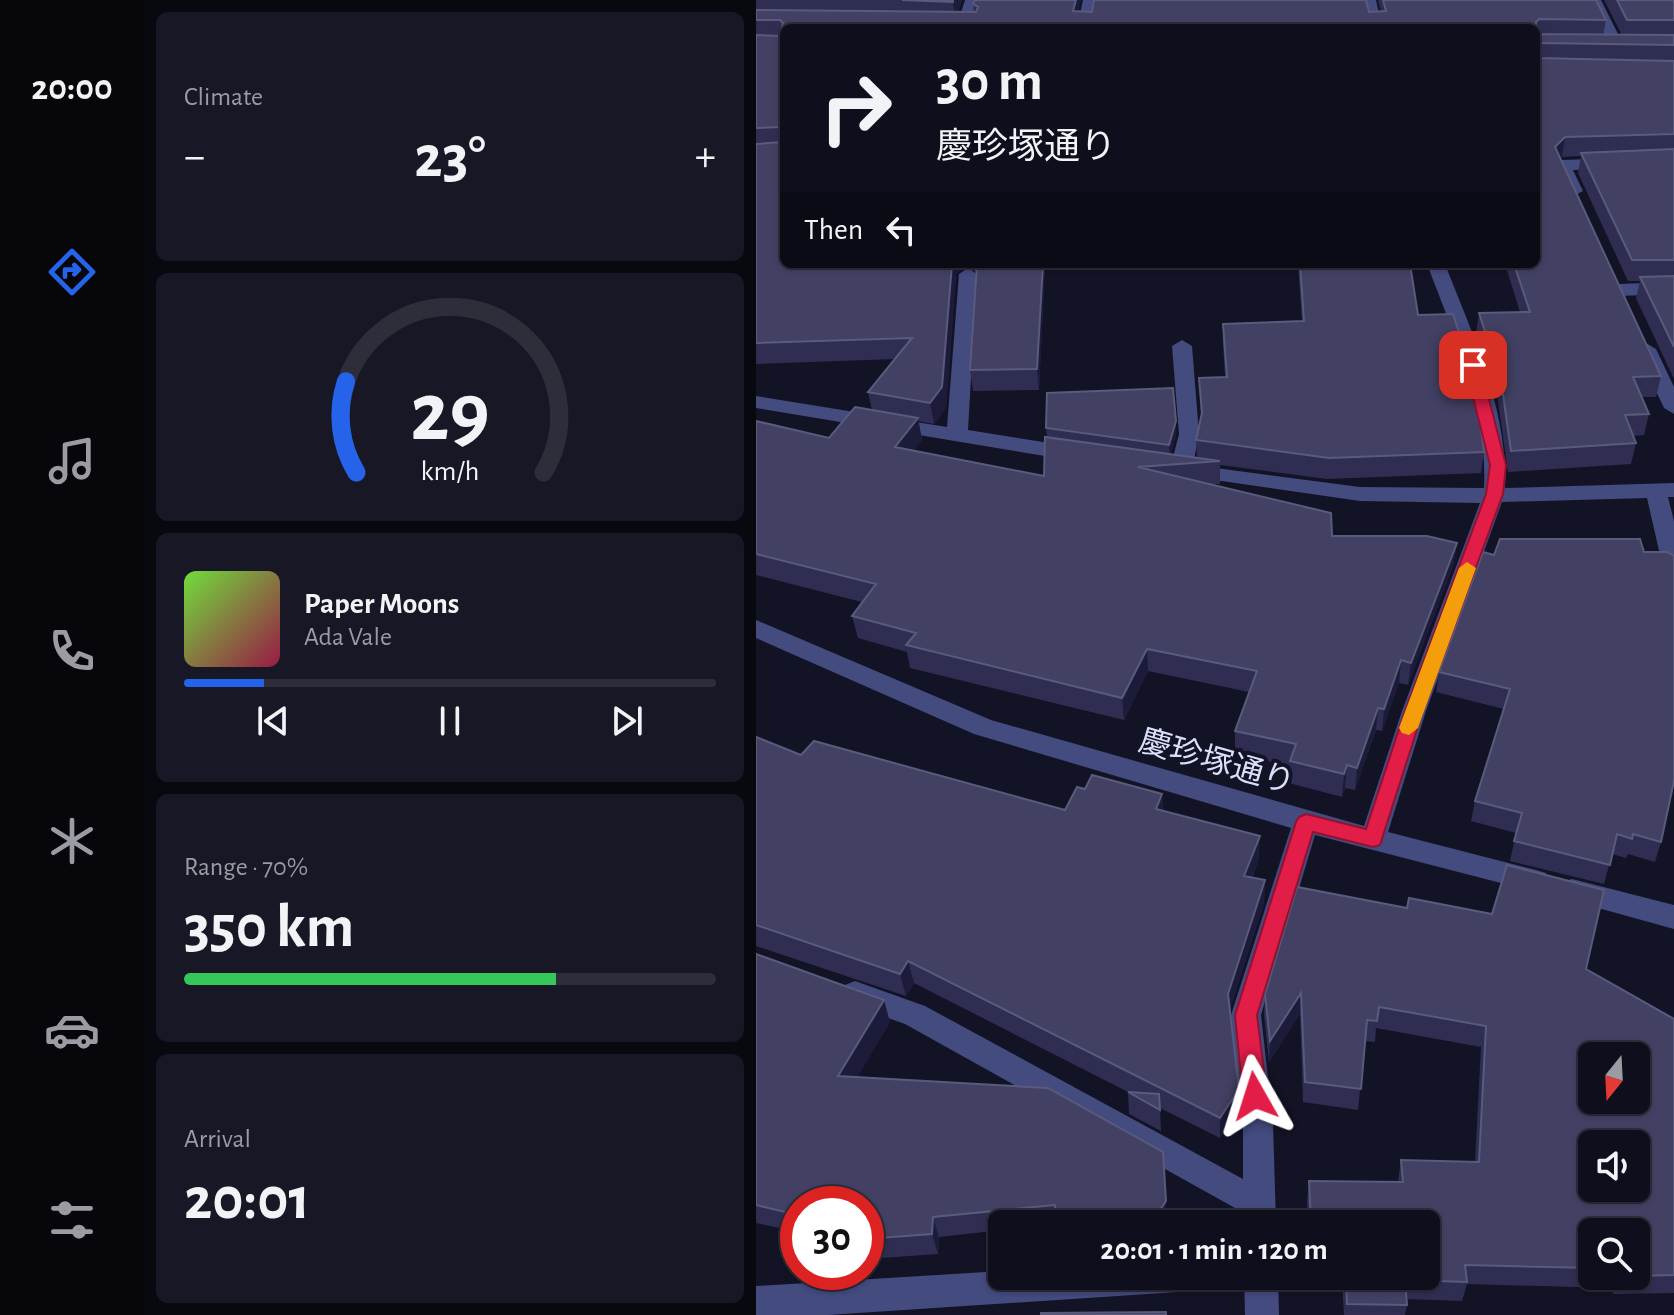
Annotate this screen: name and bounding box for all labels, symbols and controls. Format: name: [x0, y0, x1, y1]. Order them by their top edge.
text: 30 m: [936, 54, 1043, 110]
icon: right: [804, 56, 908, 160]
text: 20:00: [31, 70, 113, 106]
text: Climate: [184, 84, 263, 110]
text: 23°: [414, 128, 486, 188]
text: 慶珍塚通り: [936, 129, 1116, 165]
text: −: [184, 135, 205, 179]
text: +: [695, 135, 716, 179]
icon: left: [879, 208, 923, 252]
text: Then: [804, 215, 863, 245]
icon: directions: [44, 244, 100, 300]
pin: [1439, 331, 1507, 399]
icon: arrive: [1451, 343, 1495, 387]
text: 29: [410, 371, 490, 455]
icon: music: [44, 433, 100, 489]
text: km/h: [421, 457, 479, 486]
text: Paper Moons: [304, 589, 459, 619]
icon: phone: [44, 623, 100, 679]
text: Ada Vale: [304, 624, 392, 650]
icon: previous: [251, 699, 295, 743]
icon: pause: [428, 699, 472, 743]
icon: next: [605, 699, 649, 743]
street label: 慶珍塚通り: [1135, 724, 1298, 799]
icon: climate: [44, 813, 100, 869]
text: Range · 70%: [184, 854, 308, 880]
text: 350 km: [184, 898, 354, 958]
icon: car: [44, 1002, 100, 1058]
north arrow: [1578, 1042, 1650, 1114]
map controls: [1578, 1042, 1650, 1290]
position arrow: [1213, 1054, 1297, 1138]
text: Arrival: [184, 1126, 251, 1152]
button: sound: [1578, 1130, 1650, 1202]
text: 20:01: [184, 1170, 310, 1230]
speed limit sign: 30: [780, 1186, 884, 1290]
icon: filters: [44, 1192, 100, 1248]
button: search: [1578, 1218, 1650, 1290]
text: 20:01 · 1 min · 120 m: [1100, 1235, 1328, 1265]

